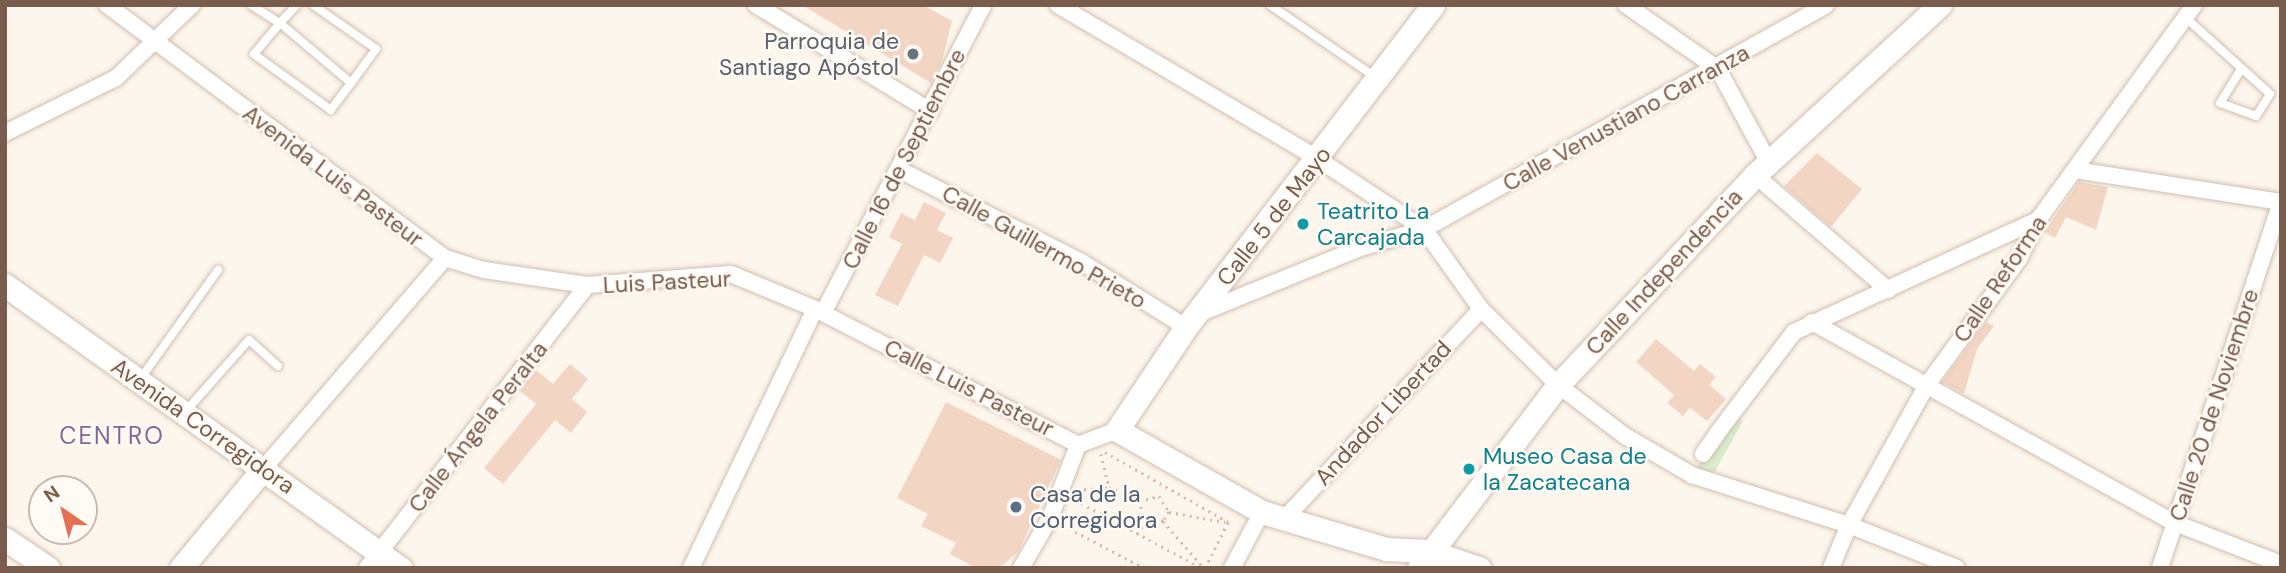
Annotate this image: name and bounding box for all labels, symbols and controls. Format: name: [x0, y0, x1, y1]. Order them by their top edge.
place label: Parroquia de Santiago Apóstol: [719, 27, 899, 81]
street label: Calle Venustiano Carranza: [1498, 39, 1754, 197]
street label: Calle 16 de Septiembre: [836, 44, 972, 274]
marker: Parroquia de Santiago Apóstol: [905, 46, 921, 62]
street label: Avenida Luis Pasteur: [237, 99, 429, 253]
street label: Calle 5 de Mayo: [1211, 141, 1337, 291]
street label: Calle Guillermo Prieto: [937, 179, 1151, 315]
street label: Calle Independencia: [1580, 183, 1748, 361]
place label: Teatrito La Carcajada: [1317, 197, 1429, 251]
street label: Calle Reforma: [1947, 210, 2053, 348]
marker: Teatrito La Carcajada: [1295, 216, 1311, 232]
street label: Luis Pasteur: [602, 265, 732, 299]
street label: Calle 20 de Noviembre: [2163, 285, 2265, 525]
street label: Calle Luis Pasteur: [880, 333, 1058, 443]
street label: Andador Libertad: [1309, 335, 1457, 491]
street label: Calle Ángela Peralta: [403, 336, 553, 518]
street label: Avenida Corregidora: [106, 352, 300, 500]
district label: CENTRO: [60, 422, 164, 450]
place label: Museo Casa de la Zacatecana: [1483, 442, 1647, 496]
marker: Museo Casa de la Zacatecana: [1461, 461, 1477, 477]
north arrow: [28, 475, 98, 545]
text: N: [39, 480, 65, 508]
place label: Casa de la Corregidora: [1030, 480, 1157, 534]
marker: Casa de la Corregidora: [1008, 499, 1024, 515]

